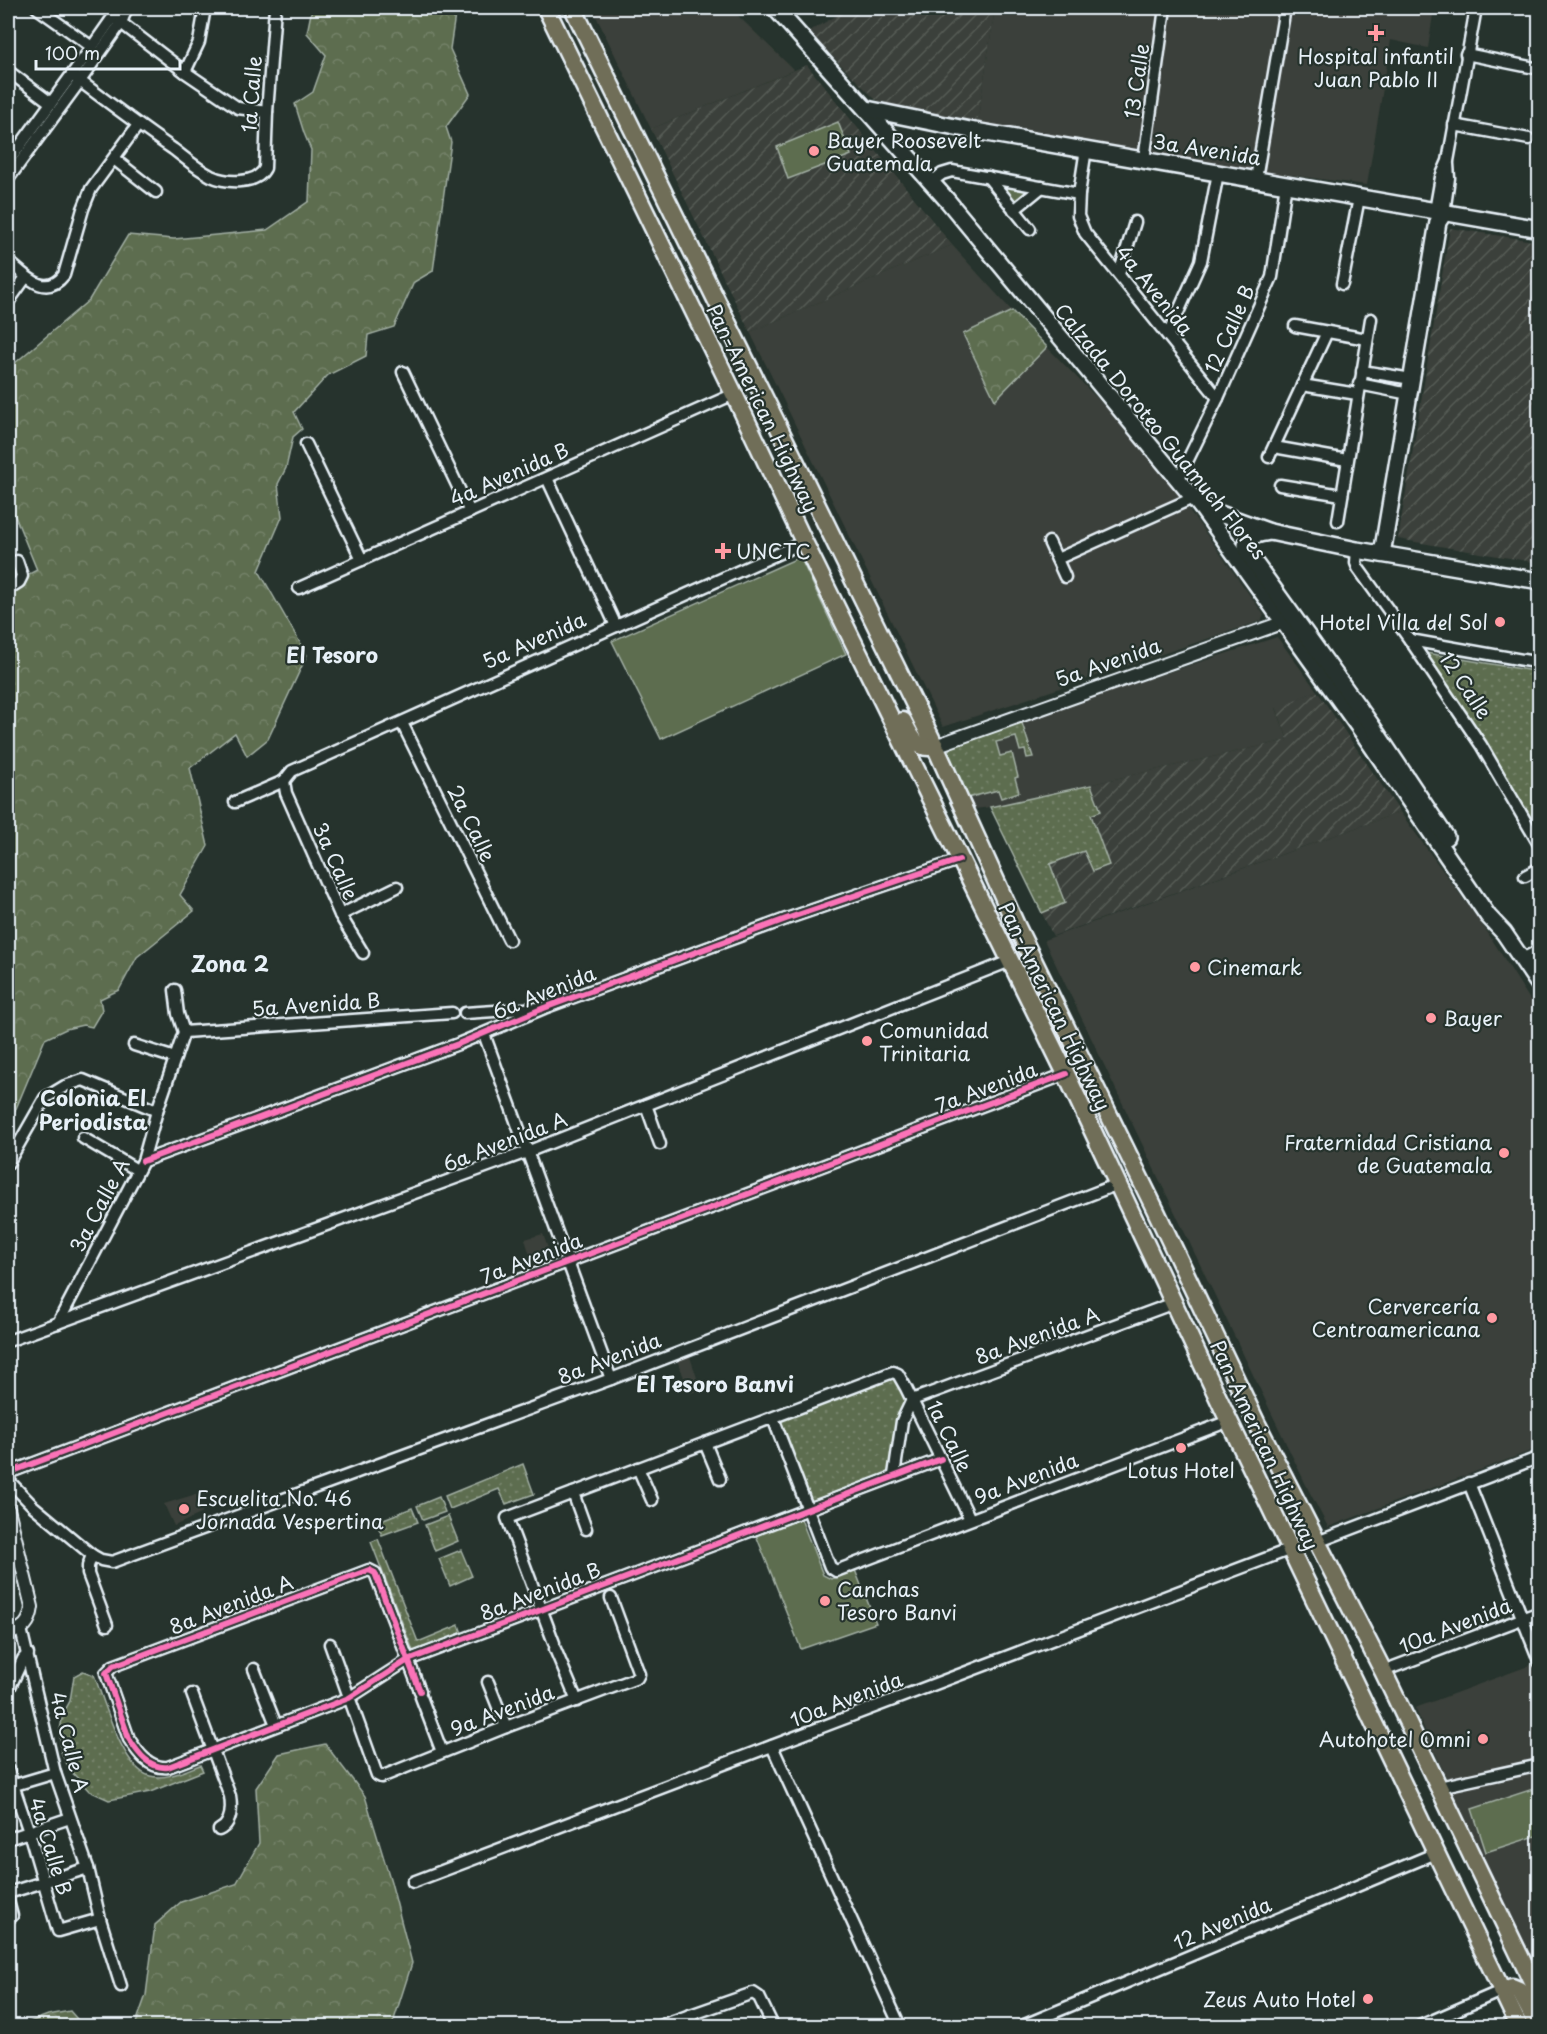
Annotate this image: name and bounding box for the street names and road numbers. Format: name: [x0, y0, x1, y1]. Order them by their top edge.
street label: 13 Calle: [1116, 41, 1156, 121]
street label: 1a Calle: [233, 55, 269, 133]
street label: 3a Avenida: [1151, 126, 1264, 172]
street label: 4a Avenida: [1109, 238, 1201, 342]
street label: 12 Calle B: [1196, 280, 1262, 378]
street label: Calzada Doroteo Guamuch Flores: [1048, 296, 1274, 566]
street label: Pan-American Highway: [699, 299, 827, 517]
street label: 4a Avenida B: [445, 434, 573, 514]
street label: 5a Avenida: [478, 604, 591, 676]
street label: 5a Avenida: [1051, 630, 1165, 694]
street label: 12 Calle: [1432, 645, 1500, 725]
street label: 2a Calle: [440, 779, 504, 867]
street label: 3a Calle: [306, 817, 366, 905]
street label: Pan-American Highway: [991, 897, 1119, 1115]
street label: 6a Avenida: [488, 958, 600, 1026]
street label: 5a Avenida B: [251, 985, 381, 1023]
street label: 7a Avenida: [931, 1054, 1042, 1120]
street label: 6a Avenida A: [439, 1104, 571, 1178]
street label: 3a Calle A: [62, 1153, 136, 1257]
street label: 7a Avenida: [476, 1225, 587, 1291]
street label: 8a Avenida A: [970, 1299, 1104, 1371]
street label: 8a Avenida: [553, 1324, 666, 1391]
street label: Pan-American Highway: [1203, 1335, 1327, 1555]
street label: 1a Calle: [920, 1395, 980, 1477]
street label: 9a Avenida: [970, 1444, 1083, 1512]
street label: 8a Avenida B: [475, 1554, 605, 1628]
street label: 8a Avenida A: [165, 1567, 297, 1641]
street label: 10a Avenida: [1394, 1590, 1516, 1660]
street label: 10a Avenida: [785, 1664, 907, 1734]
street label: 9a Avenida: [446, 1676, 559, 1744]
street label: 4a Calle A: [43, 1688, 97, 1796]
street label: 4a Calle B: [22, 1793, 80, 1899]
street label: 12 Avenida: [1168, 1889, 1276, 1957]

